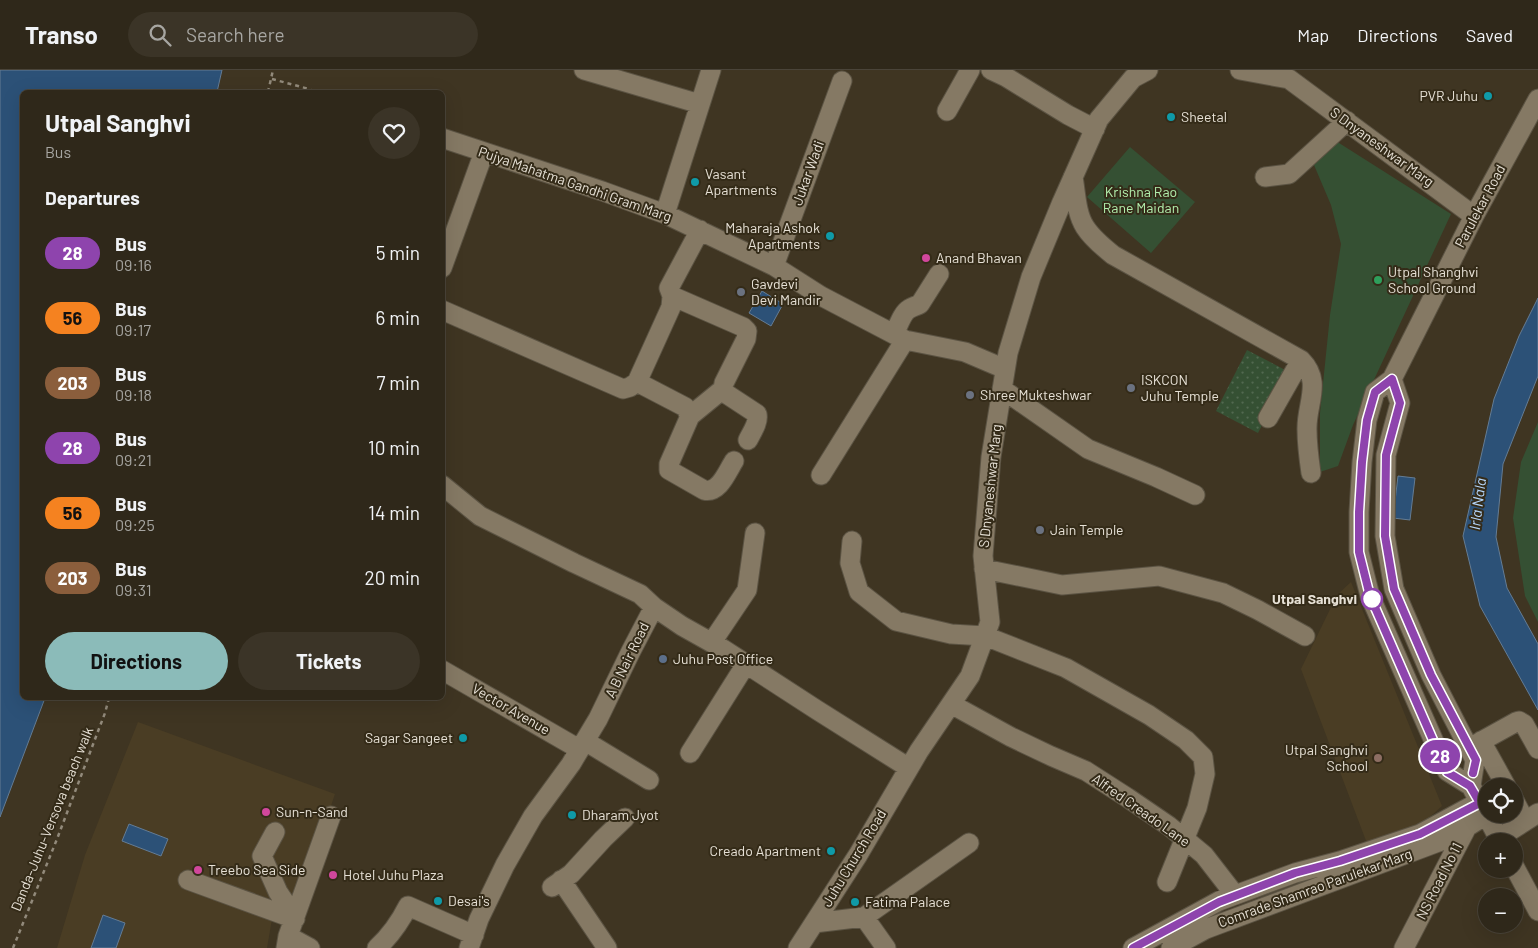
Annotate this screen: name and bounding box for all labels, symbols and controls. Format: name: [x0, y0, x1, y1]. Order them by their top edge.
search box: [128, 12, 478, 57]
text: Transo: [25, 20, 98, 49]
icon: search: [146, 21, 174, 49]
text: Search here: [186, 23, 285, 46]
text: Map: [1297, 24, 1329, 46]
text: Directions: [1357, 24, 1438, 46]
text: Saved: [1466, 24, 1513, 46]
place label: PVR Juhu: [1420, 87, 1478, 104]
marker: PVR Juhu: [1482, 90, 1494, 102]
street label: S Dnyaneshwar Marg: [1327, 103, 1437, 190]
button: heart: [368, 107, 420, 159]
text: Utpal Sanghvi: [45, 108, 191, 137]
place label: Sheetal: [1181, 108, 1227, 125]
marker: Sheetal: [1165, 111, 1177, 123]
street label: Jukar Wadi: [788, 138, 827, 207]
text: Bus: [45, 142, 71, 161]
street label: Pujya Mahatma Gandhi Gram Marg: [476, 142, 674, 225]
street label: Parulekar Road: [1451, 161, 1509, 250]
place label: Vasant Apartments: [705, 165, 777, 198]
marker: Vasant Apartments: [689, 176, 701, 188]
park label: Krishna Rao Rane Maidan: [1103, 183, 1179, 216]
text: Departures: [45, 186, 140, 209]
place label: Maharaja Ashok Apartments: [725, 219, 820, 252]
marker: Maharaja Ashok Apartments: [824, 230, 836, 242]
text: Bus: [115, 232, 147, 255]
text: 5 min: [376, 241, 420, 264]
text: 28: [63, 242, 82, 264]
place label: Anand Bhavan: [936, 249, 1022, 266]
marker: Anand Bhavan: [920, 252, 932, 264]
text: 09:16: [115, 255, 152, 274]
place label: Utpal Shanghvi School Ground: [1388, 263, 1479, 296]
marker: Utpal Shanghvi School Ground: [1372, 274, 1384, 286]
place label: Gavdevi Devi Mandir: [751, 275, 821, 308]
marker: Gavdevi Devi Mandir: [735, 286, 747, 298]
text: Bus: [115, 297, 147, 320]
text: 6 min: [376, 306, 420, 329]
text: 56: [63, 307, 82, 329]
text: 09:17: [115, 320, 151, 339]
text: Bus: [115, 362, 147, 385]
text: 7 min: [376, 371, 420, 394]
place label: ISKCON Juhu Temple: [1141, 371, 1219, 404]
text: 203: [57, 372, 88, 394]
marker: ISKCON Juhu Temple: [1125, 382, 1137, 394]
text: 09:18: [115, 385, 152, 404]
place label: Shree Mukteshwar: [980, 386, 1092, 403]
marker: Shree Mukteshwar: [964, 389, 976, 401]
street label: S Dnyaneshwar Marg: [975, 423, 1004, 549]
text: Bus: [115, 427, 147, 450]
text: 10 min: [368, 436, 420, 459]
text: 28: [63, 437, 82, 459]
text: 09:21: [115, 450, 152, 469]
water label: Irla Nala: [1465, 477, 1489, 531]
text: Bus: [115, 492, 147, 515]
text: 14 min: [368, 501, 420, 524]
text: 56: [63, 502, 82, 524]
text: 09:25: [115, 515, 155, 534]
place label: Jain Temple: [1050, 521, 1124, 538]
marker: Jain Temple: [1034, 524, 1046, 536]
text: Bus: [115, 557, 147, 580]
text: 20 min: [364, 566, 420, 589]
text: 203: [57, 567, 88, 589]
text: 09:31: [115, 580, 152, 599]
marker: Utpal Sanghvi: [1361, 588, 1383, 610]
place label: Utpal Sanghvi: [1272, 590, 1357, 607]
street label: A B Nair Road: [601, 619, 652, 700]
button: Directions: [45, 632, 228, 690]
button: Tickets: [238, 632, 420, 690]
place label: Juhu Post Office: [673, 650, 773, 667]
marker: Juhu Post Office: [657, 653, 669, 665]
street label: Vector Avenue: [469, 679, 553, 738]
street label: Danda-Juhu-Versova beach walk: [7, 724, 96, 913]
place label: Sagar Sangeet: [365, 729, 453, 746]
marker: Sagar Sangeet: [457, 732, 469, 744]
line badge: 28: [1418, 740, 1462, 772]
place label: Utpal Sanghvi School: [1285, 741, 1368, 774]
text: 28: [1430, 745, 1450, 767]
marker: Utpal Sanghvi School: [1372, 752, 1384, 764]
street label: Alfred Creado Lane: [1089, 769, 1194, 850]
map controls: [1478, 778, 1523, 933]
button: locate: [1478, 778, 1523, 823]
place label: Sun-n-Sand: [276, 803, 348, 820]
marker: Sun-n-Sand: [260, 806, 272, 818]
place label: Dharam Jyot: [582, 806, 659, 823]
street label: Juhu Church Road: [818, 806, 889, 910]
marker: Dharam Jyot: [566, 809, 578, 821]
button: +: [1478, 833, 1523, 878]
street label: NS Road No 11: [1412, 840, 1465, 922]
place label: Creado Apartment: [710, 842, 821, 859]
street label: Comrade Shamrao Parulekar Marg: [1216, 844, 1414, 931]
marker: Creado Apartment: [825, 845, 837, 857]
place label: Treebo Sea Side: [208, 861, 306, 878]
marker: Treebo Sea Side: [192, 864, 204, 876]
place label: Hotel Juhu Plaza: [343, 866, 444, 883]
marker: Hotel Juhu Plaza: [327, 869, 339, 881]
button: −: [1478, 888, 1523, 933]
place label: Desai's: [448, 892, 490, 909]
place label: Fatima Palace: [865, 893, 950, 910]
marker: Desai's: [432, 895, 444, 907]
marker: Fatima Palace: [849, 896, 861, 908]

